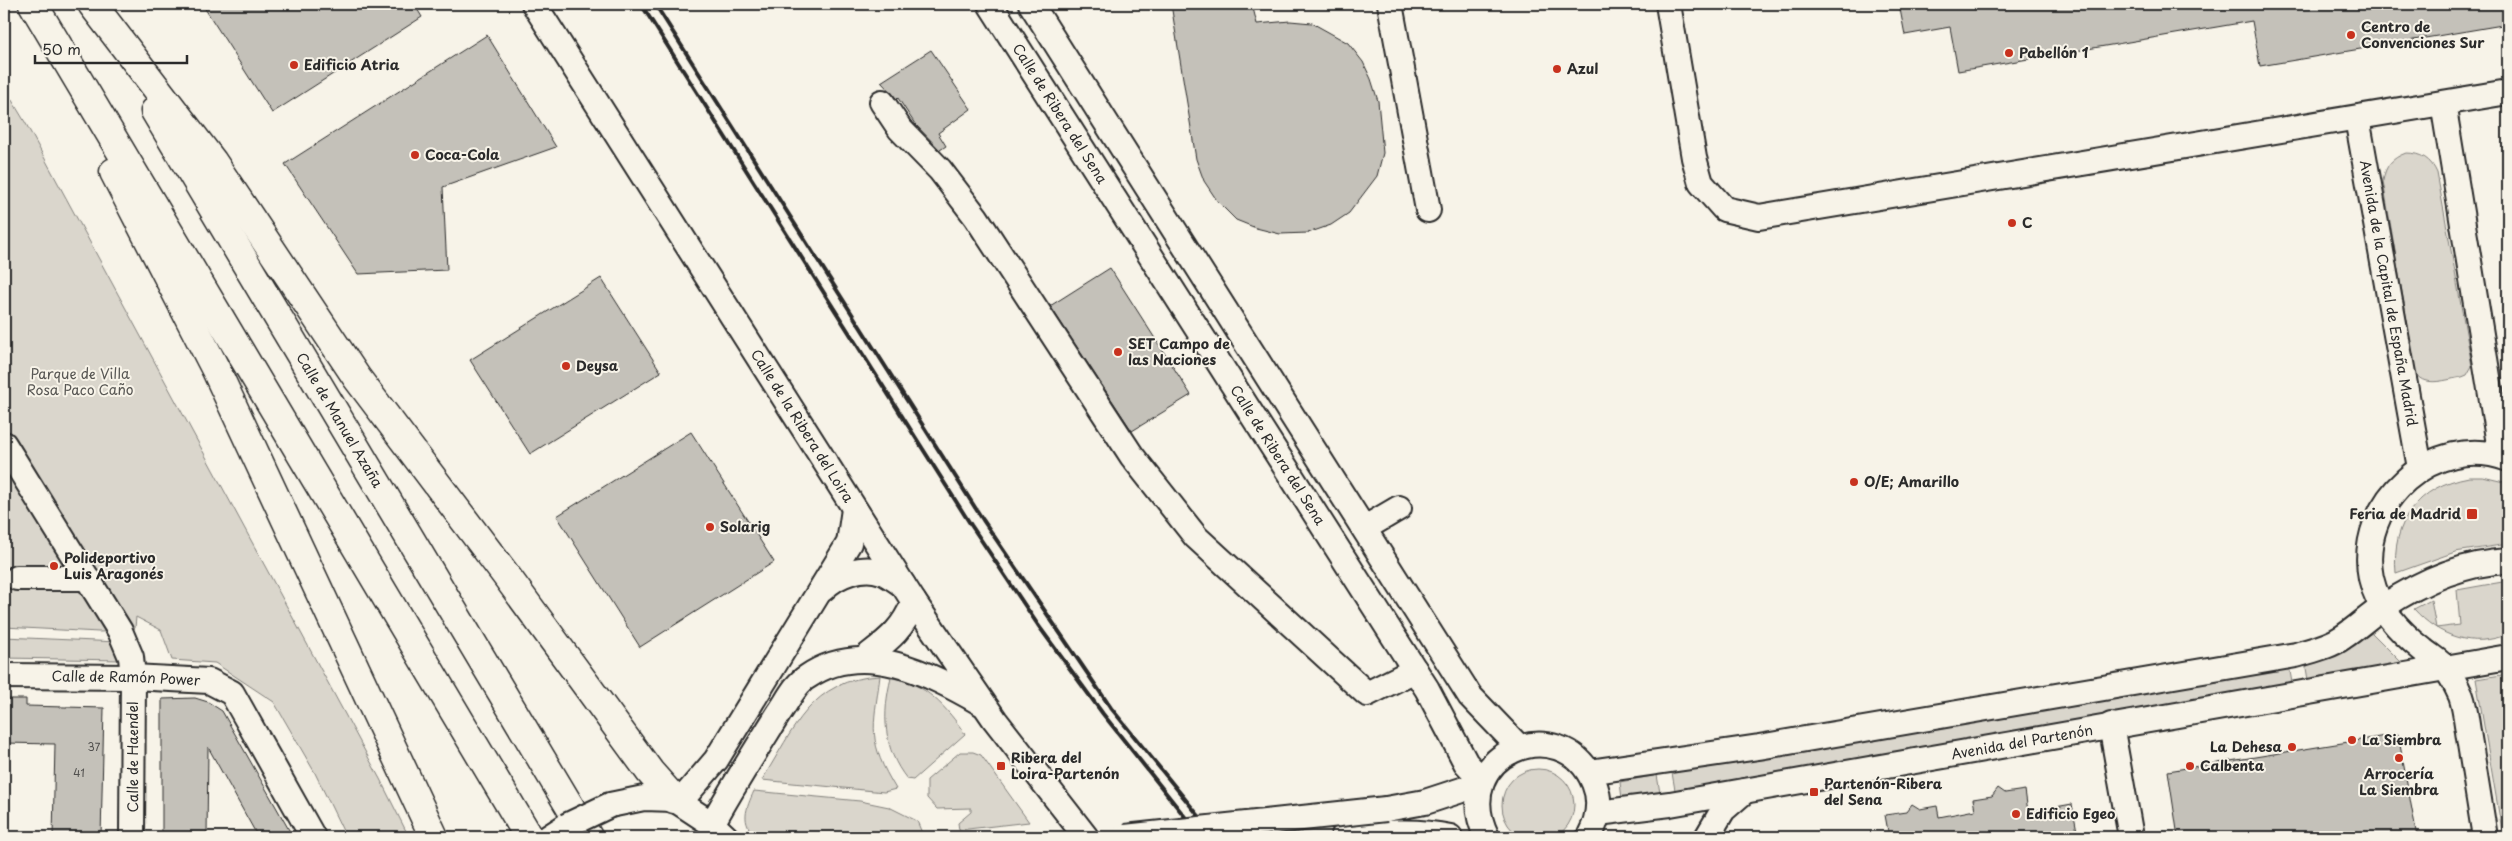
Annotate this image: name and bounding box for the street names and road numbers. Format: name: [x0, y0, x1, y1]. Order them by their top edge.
street label: Calle de Ribera del Sena: [1008, 39, 1113, 188]
street label: Avenida de la Capital de España Madrid: [2355, 158, 2423, 428]
street label: Calle de la Ribera del Loira: [746, 345, 859, 507]
street label: Calle de Manuel Azaña: [291, 348, 388, 492]
street label: Calle de Ribera del Sena: [1226, 381, 1331, 529]
street label: Calle de Ramón Power: [52, 665, 201, 691]
street label: Calle de Haendel: [122, 701, 143, 813]
street label: Avenida del Partenón: [1949, 719, 2095, 765]

